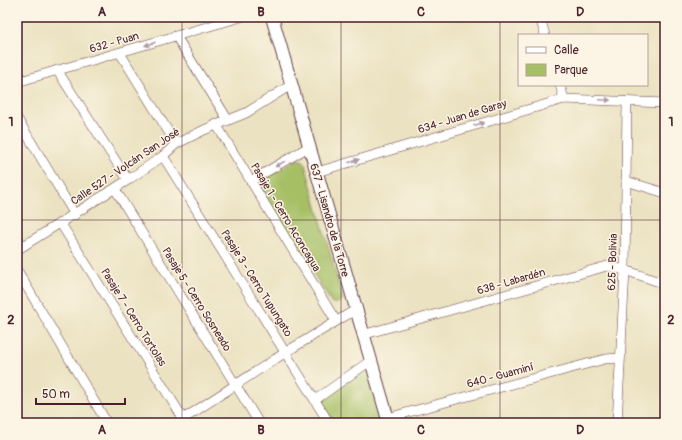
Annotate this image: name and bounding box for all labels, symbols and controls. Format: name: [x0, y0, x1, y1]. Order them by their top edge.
text: A: [98, 4, 107, 20]
text: B: [257, 4, 265, 20]
text: C: [417, 4, 425, 20]
text: D: [576, 4, 584, 20]
street label: 632 - Puan: [88, 29, 140, 56]
legend: [518, 34, 648, 86]
one-way arrow: [144, 41, 156, 47]
text: Calle: [554, 43, 579, 58]
text: Parque: [554, 63, 588, 78]
street label: 634 - Juan de Garay: [416, 97, 508, 136]
one-way arrow: [599, 97, 612, 103]
text: 1: [8, 114, 14, 130]
text: 1: [668, 114, 674, 130]
one-way arrow: [473, 121, 485, 127]
street label: Calle 527 - Volcán San José: [68, 125, 182, 208]
one-way arrow: [349, 158, 361, 164]
street label: Pasaje 1 - Cerro Aconcagua: [248, 160, 323, 274]
one-way arrow: [274, 160, 286, 167]
street label: 637 - Lisandro de la Torre: [307, 162, 352, 279]
street label: Pasaje 3 - Cerro Tupungato: [218, 227, 295, 339]
street label: 625 - Bolivia: [605, 233, 620, 291]
street label: Pasaje 5 - Cerro Sosneado: [159, 245, 234, 354]
street label: Pasaje 7 - Cerro Tortolas: [98, 266, 169, 369]
street label: 638 - Labardén: [475, 266, 547, 297]
text: 2: [7, 312, 15, 328]
text: 2: [667, 312, 675, 328]
street label: 640 - Guaminí: [465, 360, 535, 391]
scale bar: [36, 380, 125, 406]
text: 50 m: [42, 387, 70, 402]
text: A: [98, 422, 107, 438]
text: B: [257, 422, 265, 438]
text: C: [417, 422, 425, 438]
text: D: [576, 422, 584, 438]

